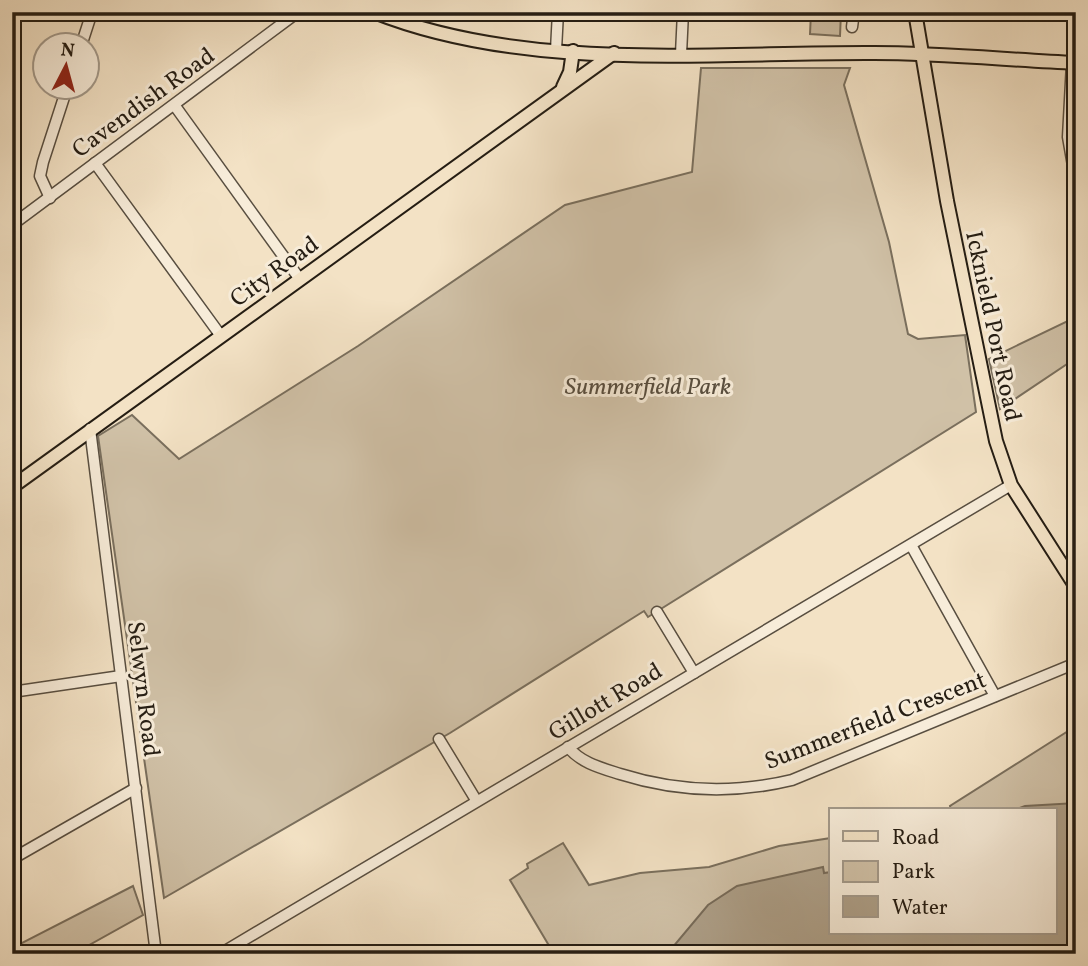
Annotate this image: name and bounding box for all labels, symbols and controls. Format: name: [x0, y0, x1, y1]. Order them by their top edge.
north arrow: [32, 32, 102, 102]
text: N: [59, 37, 76, 65]
street label: Cavendish Road: [66, 40, 223, 167]
street label: Icknield Port Road: [955, 228, 1029, 425]
street label: City Road: [224, 229, 327, 317]
park label: Summerfield Park: [565, 371, 731, 405]
street label: Selwyn Road: [117, 619, 167, 759]
street label: Gillott Road: [543, 655, 669, 750]
street label: Summerfield Crescent: [760, 664, 991, 780]
legend: [829, 808, 1056, 934]
text: Road: [892, 824, 939, 853]
text: Park: [892, 858, 935, 887]
text: Water: [892, 894, 948, 923]

